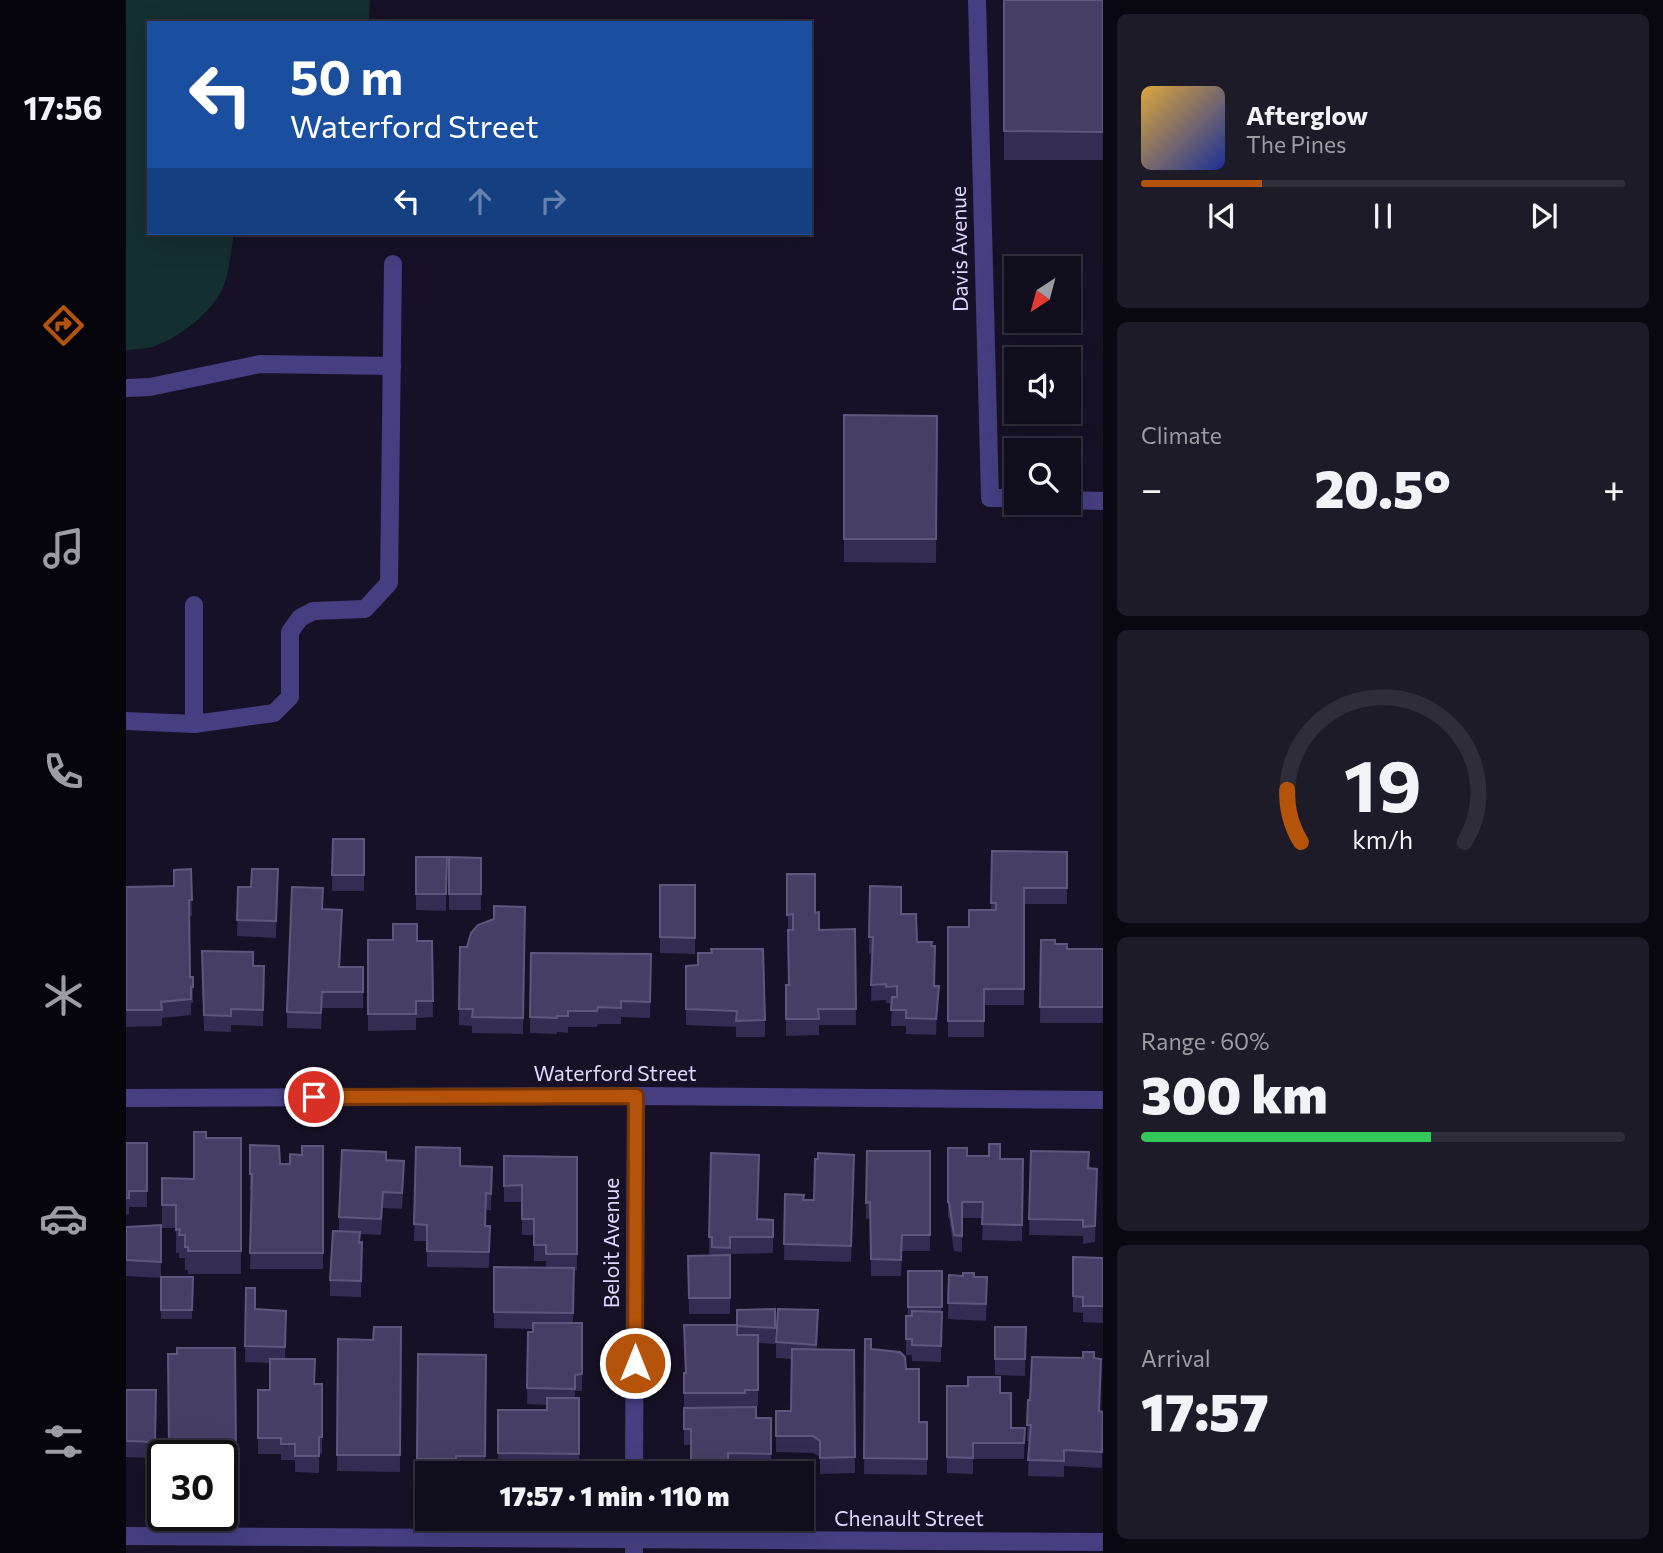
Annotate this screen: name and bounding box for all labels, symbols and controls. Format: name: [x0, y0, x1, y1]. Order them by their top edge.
text: 50 m: [290, 45, 403, 105]
icon: left: [175, 49, 266, 140]
text: 17:56: [24, 87, 102, 127]
text: Afterglow: [1246, 99, 1368, 130]
text: Waterford Street: [290, 105, 539, 145]
text: The Pines: [1246, 130, 1347, 158]
icon: left: [388, 182, 426, 220]
icon: ahead: [461, 182, 499, 220]
icon: right: [534, 182, 572, 220]
street label: Davis Avenue: [945, 186, 972, 312]
icon: previous: [1203, 197, 1241, 235]
icon: pause: [1364, 197, 1402, 235]
icon: next: [1525, 197, 1563, 235]
north arrow: [1004, 256, 1082, 332]
map controls: [1004, 256, 1081, 515]
icon: directions: [39, 301, 88, 350]
button: sound: [1004, 347, 1081, 424]
text: Climate: [1141, 421, 1222, 449]
button: search: [1004, 438, 1081, 515]
text: 20.5°: [1314, 455, 1451, 519]
text: −: [1141, 464, 1163, 511]
text: +: [1603, 464, 1625, 511]
icon: music: [39, 524, 88, 573]
text: 19: [1344, 739, 1422, 828]
icon: phone: [39, 747, 88, 796]
text: km/h: [1353, 824, 1413, 854]
icon: climate: [39, 971, 88, 1020]
text: Range · 60%: [1141, 1027, 1269, 1055]
street label: Waterford Street: [533, 1060, 697, 1085]
text: 300 km: [1141, 1061, 1328, 1125]
pin: [284, 1067, 344, 1127]
icon: arrive: [295, 1078, 333, 1116]
street label: Beloit Avenue: [598, 1178, 623, 1308]
icon: car: [39, 1194, 88, 1243]
position arrow: [598, 1326, 672, 1400]
text: Arrival: [1141, 1344, 1211, 1372]
text: 17:57: [1141, 1378, 1269, 1442]
icon: filters: [39, 1417, 88, 1466]
speed limit sign: 30: [147, 1440, 238, 1531]
text: 17:57 · 1 min · 110 m: [499, 1480, 730, 1511]
street label: Chenault Street: [834, 1505, 984, 1530]

